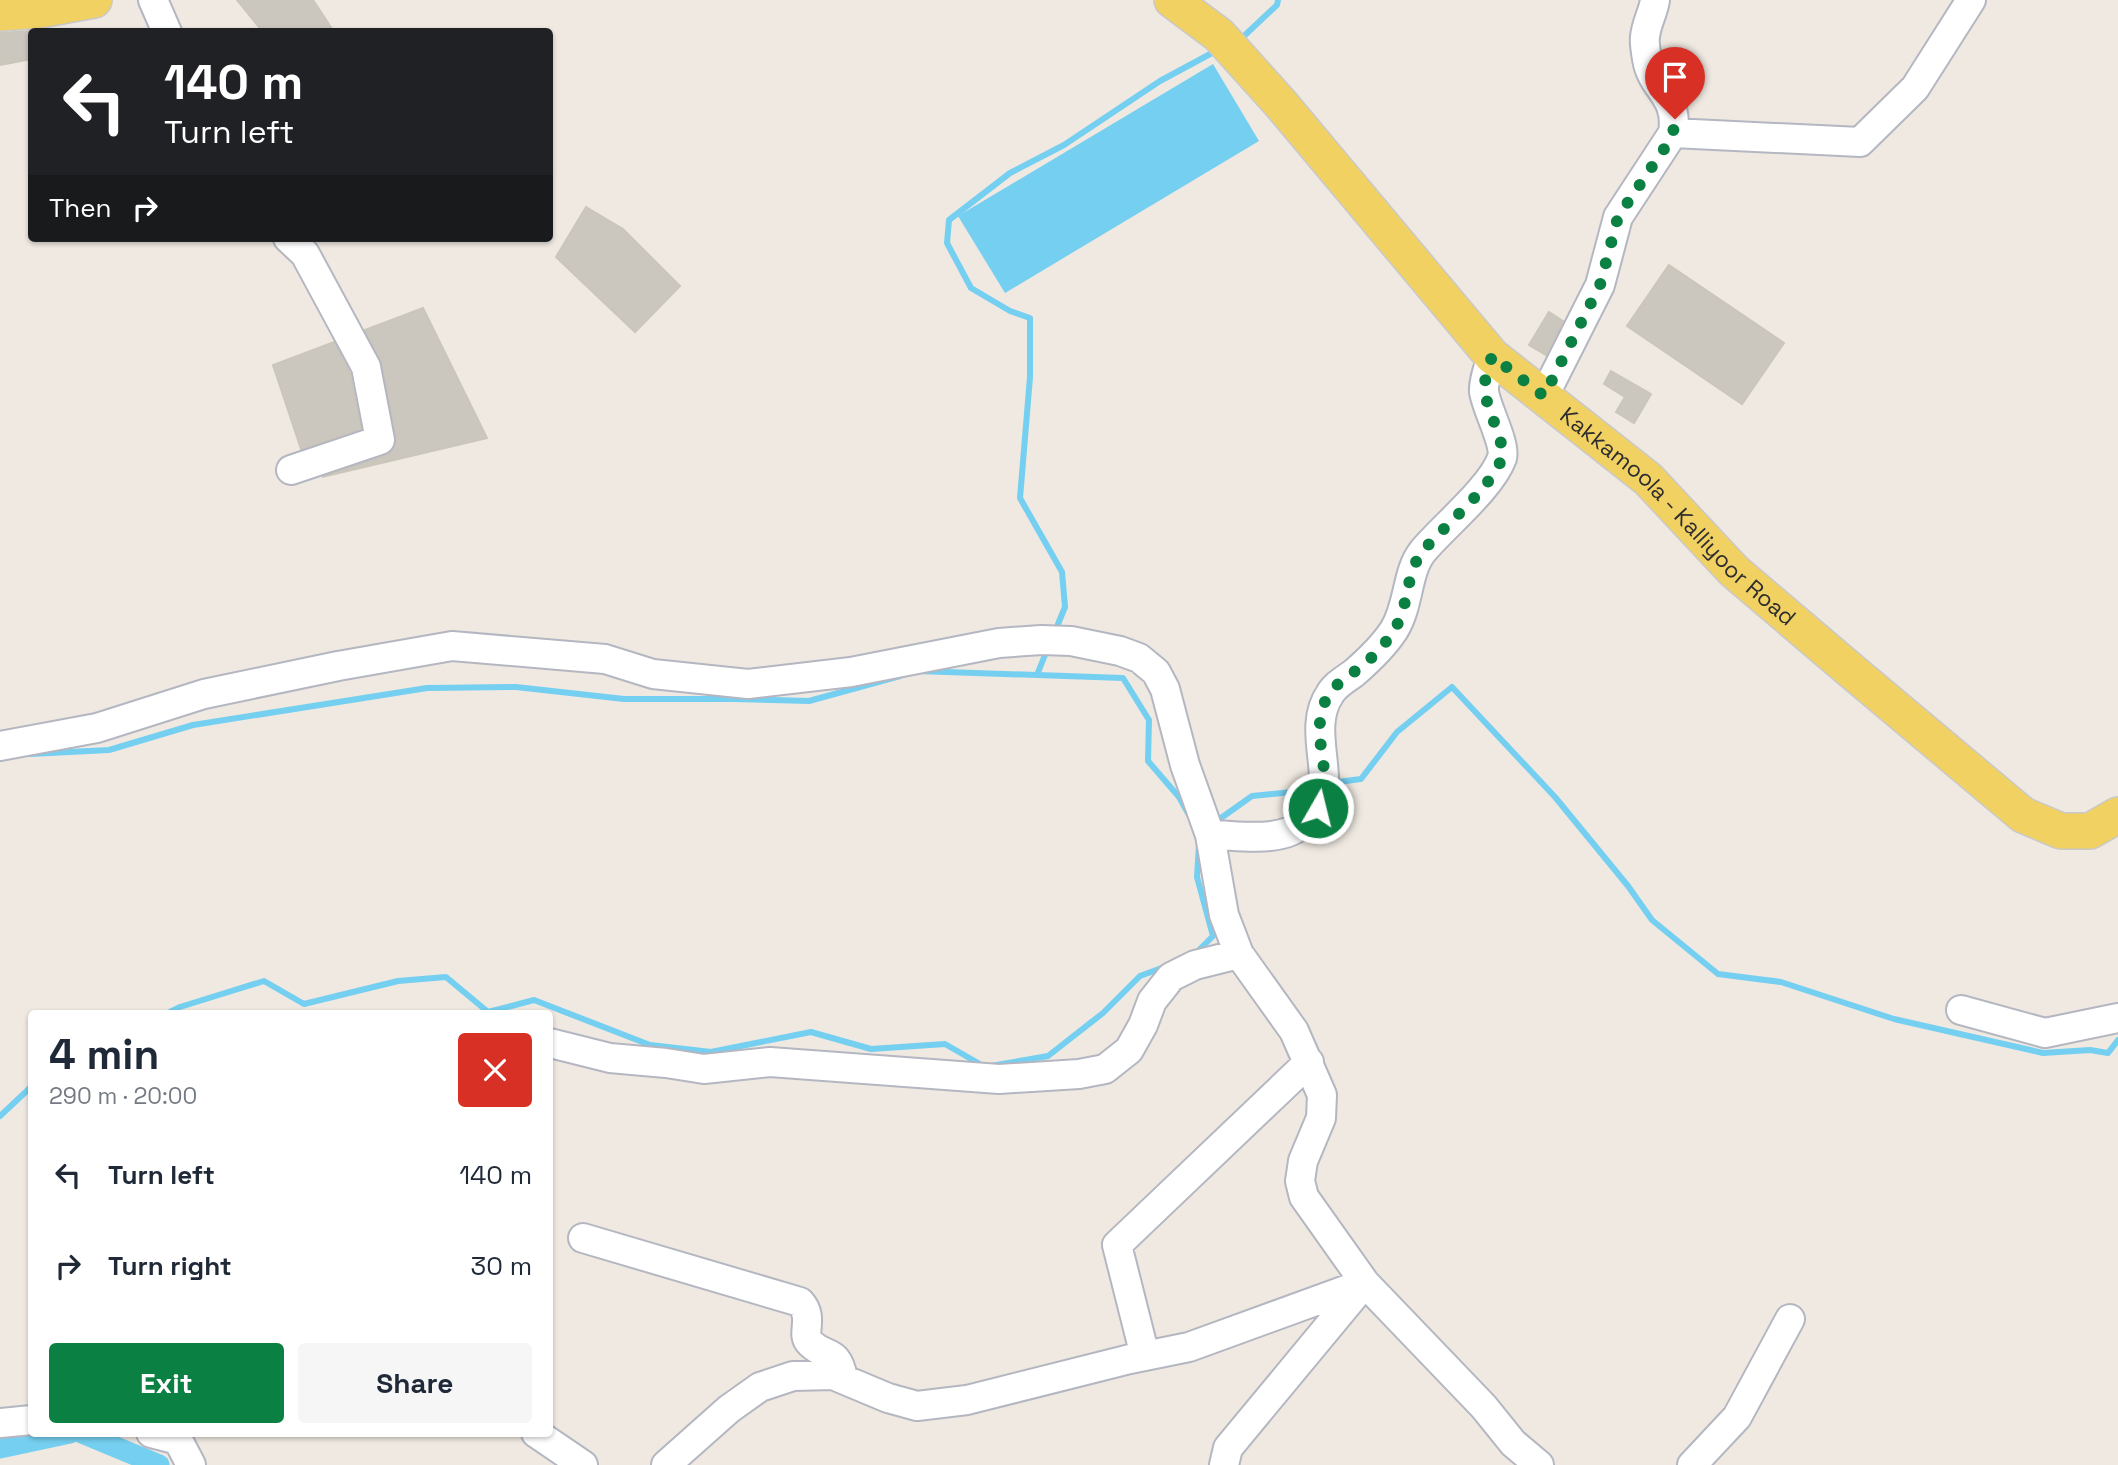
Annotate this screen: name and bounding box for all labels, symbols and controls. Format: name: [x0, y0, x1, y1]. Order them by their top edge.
pin: [1645, 47, 1705, 119]
text: 140 m: [164, 51, 303, 113]
icon: left: [49, 56, 140, 147]
icon: arrive: [1656, 58, 1694, 96]
text: Turn left: [164, 112, 294, 152]
icon: right: [126, 189, 164, 227]
text: Then: [49, 191, 112, 225]
street label: Kakkamoola - Kalliyoor Road: [1554, 400, 1802, 632]
position arrow: [1281, 771, 1355, 845]
text: 4 min: [49, 1028, 159, 1081]
button: close: [458, 1033, 532, 1107]
text: 290 m · 20:00: [49, 1081, 197, 1111]
icon: left: [49, 1156, 87, 1194]
text: Turn left: [108, 1158, 215, 1192]
text: 140 m: [459, 1158, 532, 1192]
icon: right: [49, 1247, 87, 1285]
text: Turn right: [108, 1249, 232, 1283]
text: 30 m: [471, 1249, 532, 1283]
button: Exit: [49, 1343, 284, 1423]
button: Share: [298, 1343, 532, 1423]

